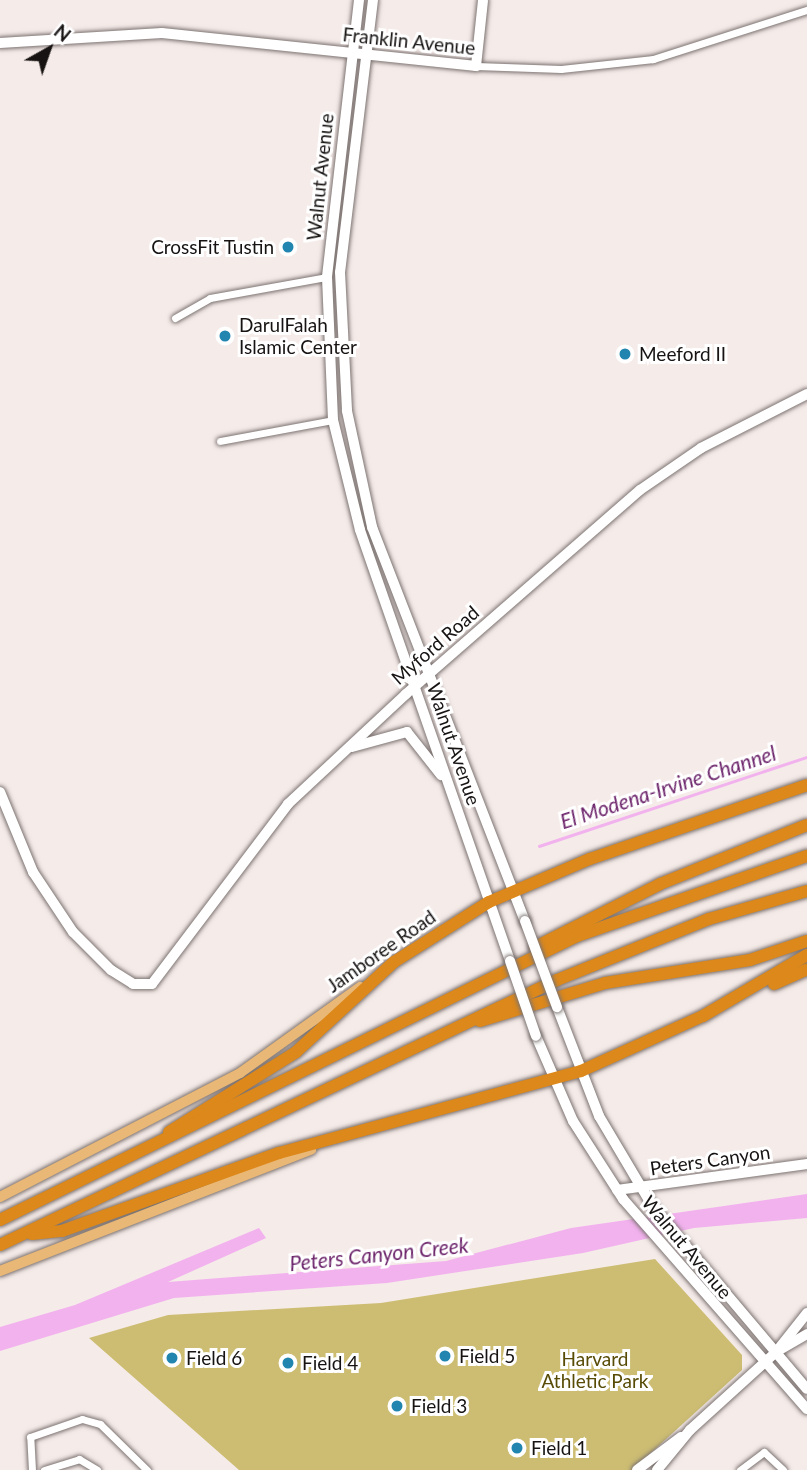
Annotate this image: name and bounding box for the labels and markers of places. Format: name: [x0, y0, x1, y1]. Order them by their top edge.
place label: CrossFit Tustin: [151, 236, 274, 258]
marker: CrossFit Tustin: [280, 239, 296, 255]
place label: DarulFalah Islamic Center: [239, 314, 357, 358]
marker: DarulFalah Islamic Center: [217, 328, 233, 344]
place label: Meeford II: [639, 343, 726, 365]
marker: Meeford II: [617, 346, 633, 362]
place label: Field 5: [459, 1345, 515, 1367]
place label: Field 6: [186, 1347, 242, 1369]
marker: Field 5: [437, 1348, 453, 1364]
marker: Field 6: [164, 1350, 180, 1366]
place label: Field 4: [302, 1352, 358, 1374]
marker: Field 4: [280, 1355, 296, 1371]
place label: Field 3: [411, 1395, 467, 1417]
marker: Field 3: [389, 1398, 405, 1414]
place label: Field 1: [531, 1437, 587, 1459]
marker: Field 1: [509, 1440, 525, 1456]

